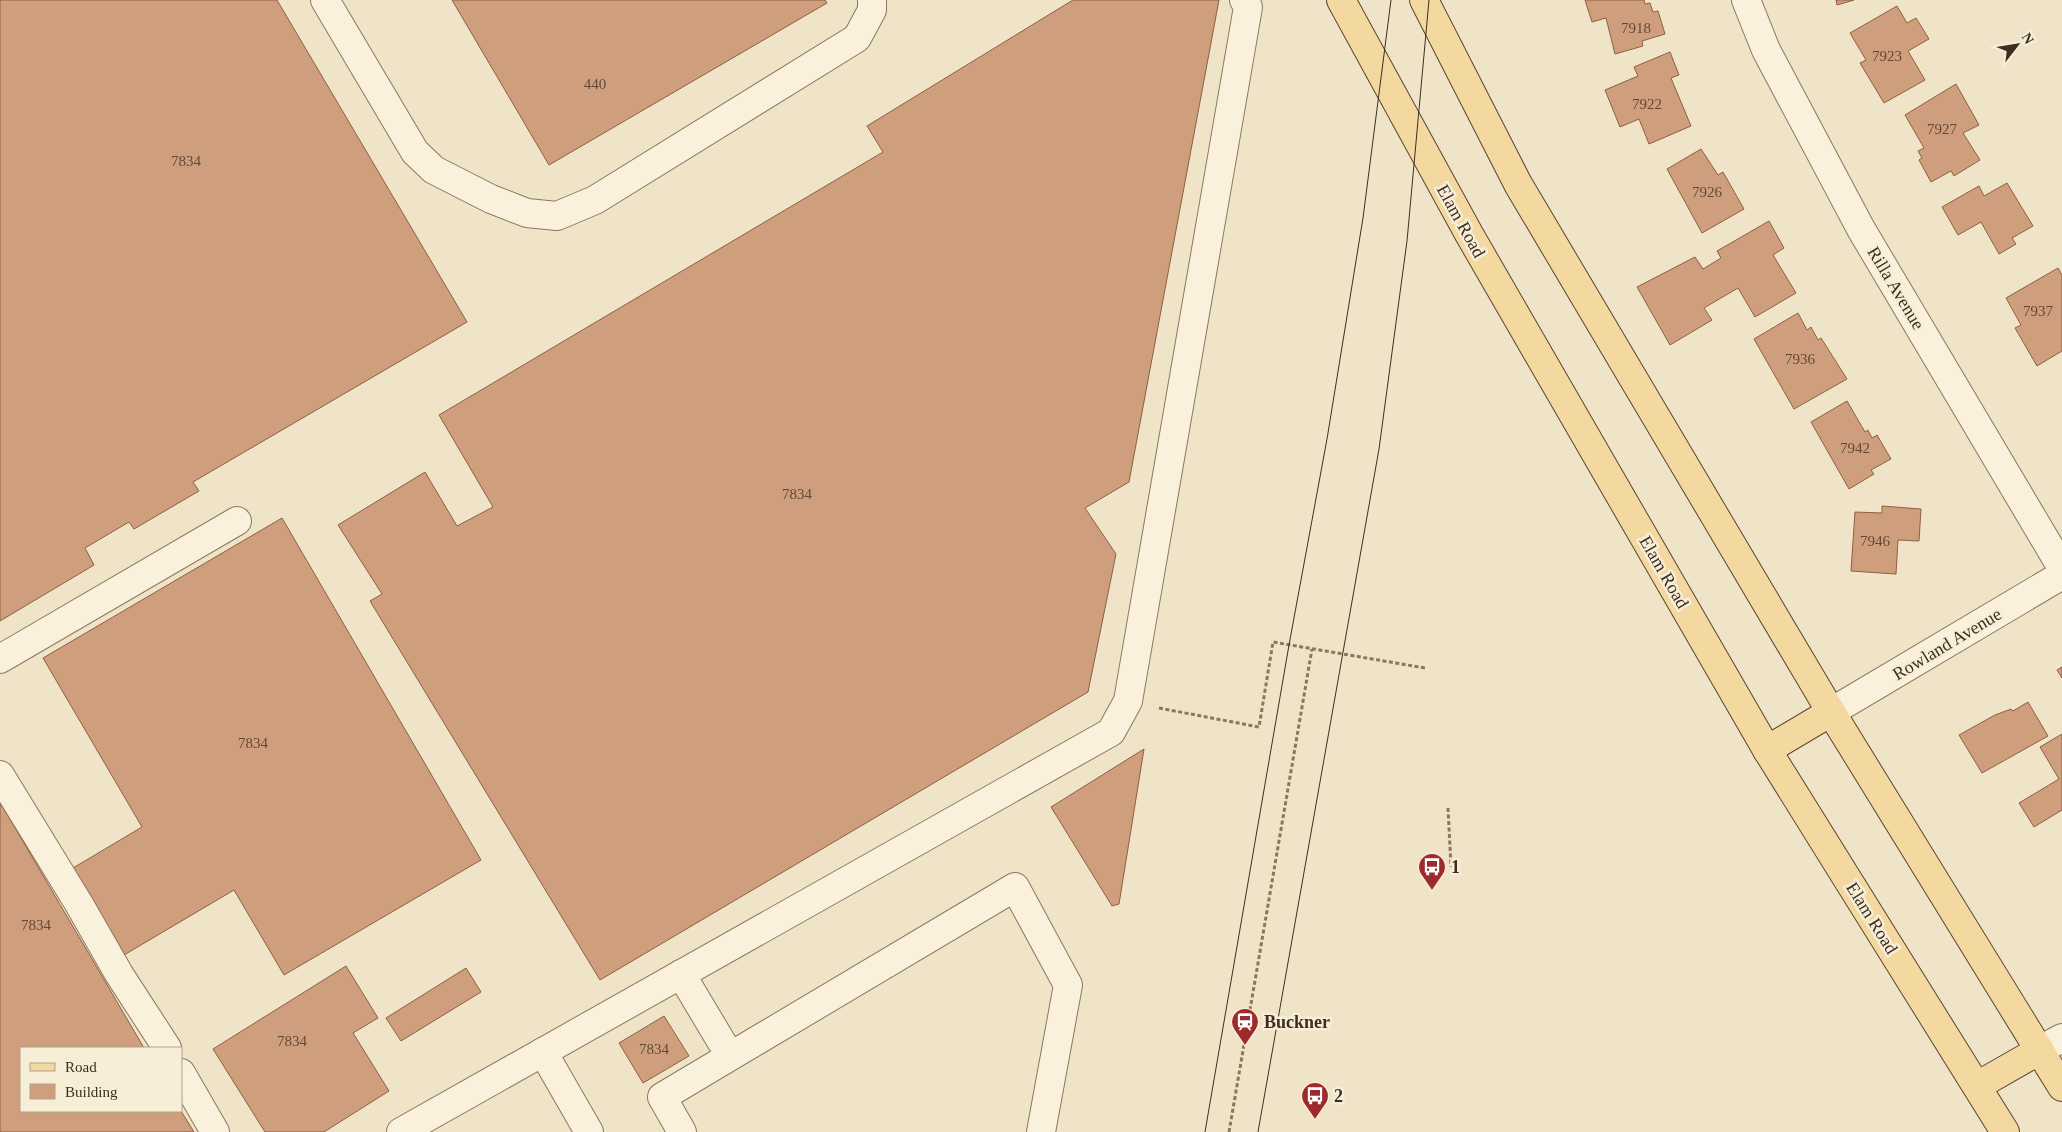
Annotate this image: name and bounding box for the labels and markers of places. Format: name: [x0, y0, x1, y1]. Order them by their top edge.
bus stop icon: 1: [1417, 852, 1447, 891]
place label: 1: [1451, 857, 1460, 877]
station icon: Buckner: [1230, 1007, 1260, 1046]
place label: Buckner: [1264, 1012, 1330, 1032]
bus stop icon: 2: [1300, 1081, 1330, 1120]
place label: 2: [1334, 1086, 1343, 1106]

